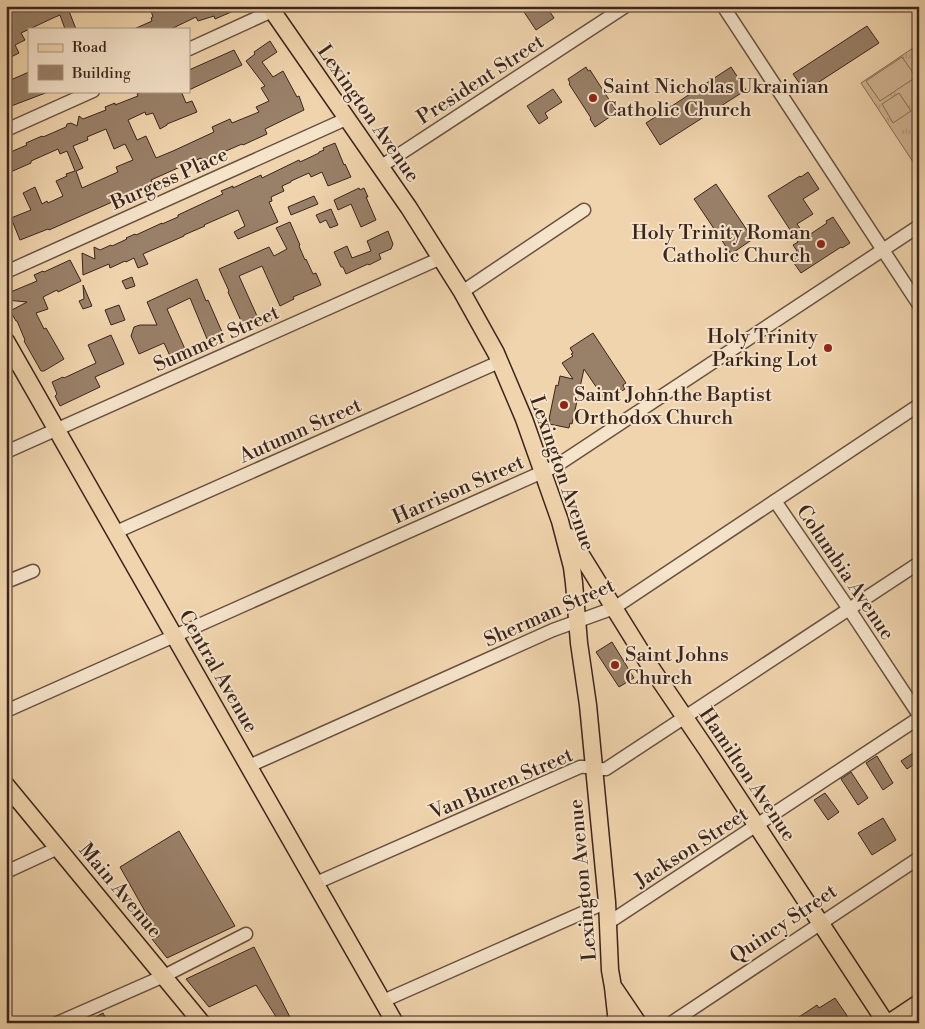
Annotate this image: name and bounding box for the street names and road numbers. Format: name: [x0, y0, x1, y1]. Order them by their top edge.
street label: President Street: [413, 30, 549, 131]
street label: Lexington Avenue: [311, 40, 425, 188]
street label: Burgess Place: [106, 142, 232, 217]
street label: Summer Street: [150, 300, 283, 378]
street label: Autumn Street: [235, 393, 366, 470]
street label: Lexington Avenue: [523, 393, 600, 554]
street label: Harrison Street: [389, 450, 528, 531]
street label: Columbia Avenue: [790, 500, 899, 645]
street label: Sherman Street: [480, 573, 619, 653]
street label: Central Avenue: [173, 606, 263, 738]
street label: Hamilton Avenue: [693, 703, 801, 847]
street label: Van Buren Street: [425, 743, 577, 826]
street label: Lexington Avenue: [564, 798, 603, 962]
street label: Jackson Street: [630, 802, 753, 895]
street label: Main Avenue: [73, 838, 167, 944]
street label: Quincy Street: [726, 879, 842, 969]

